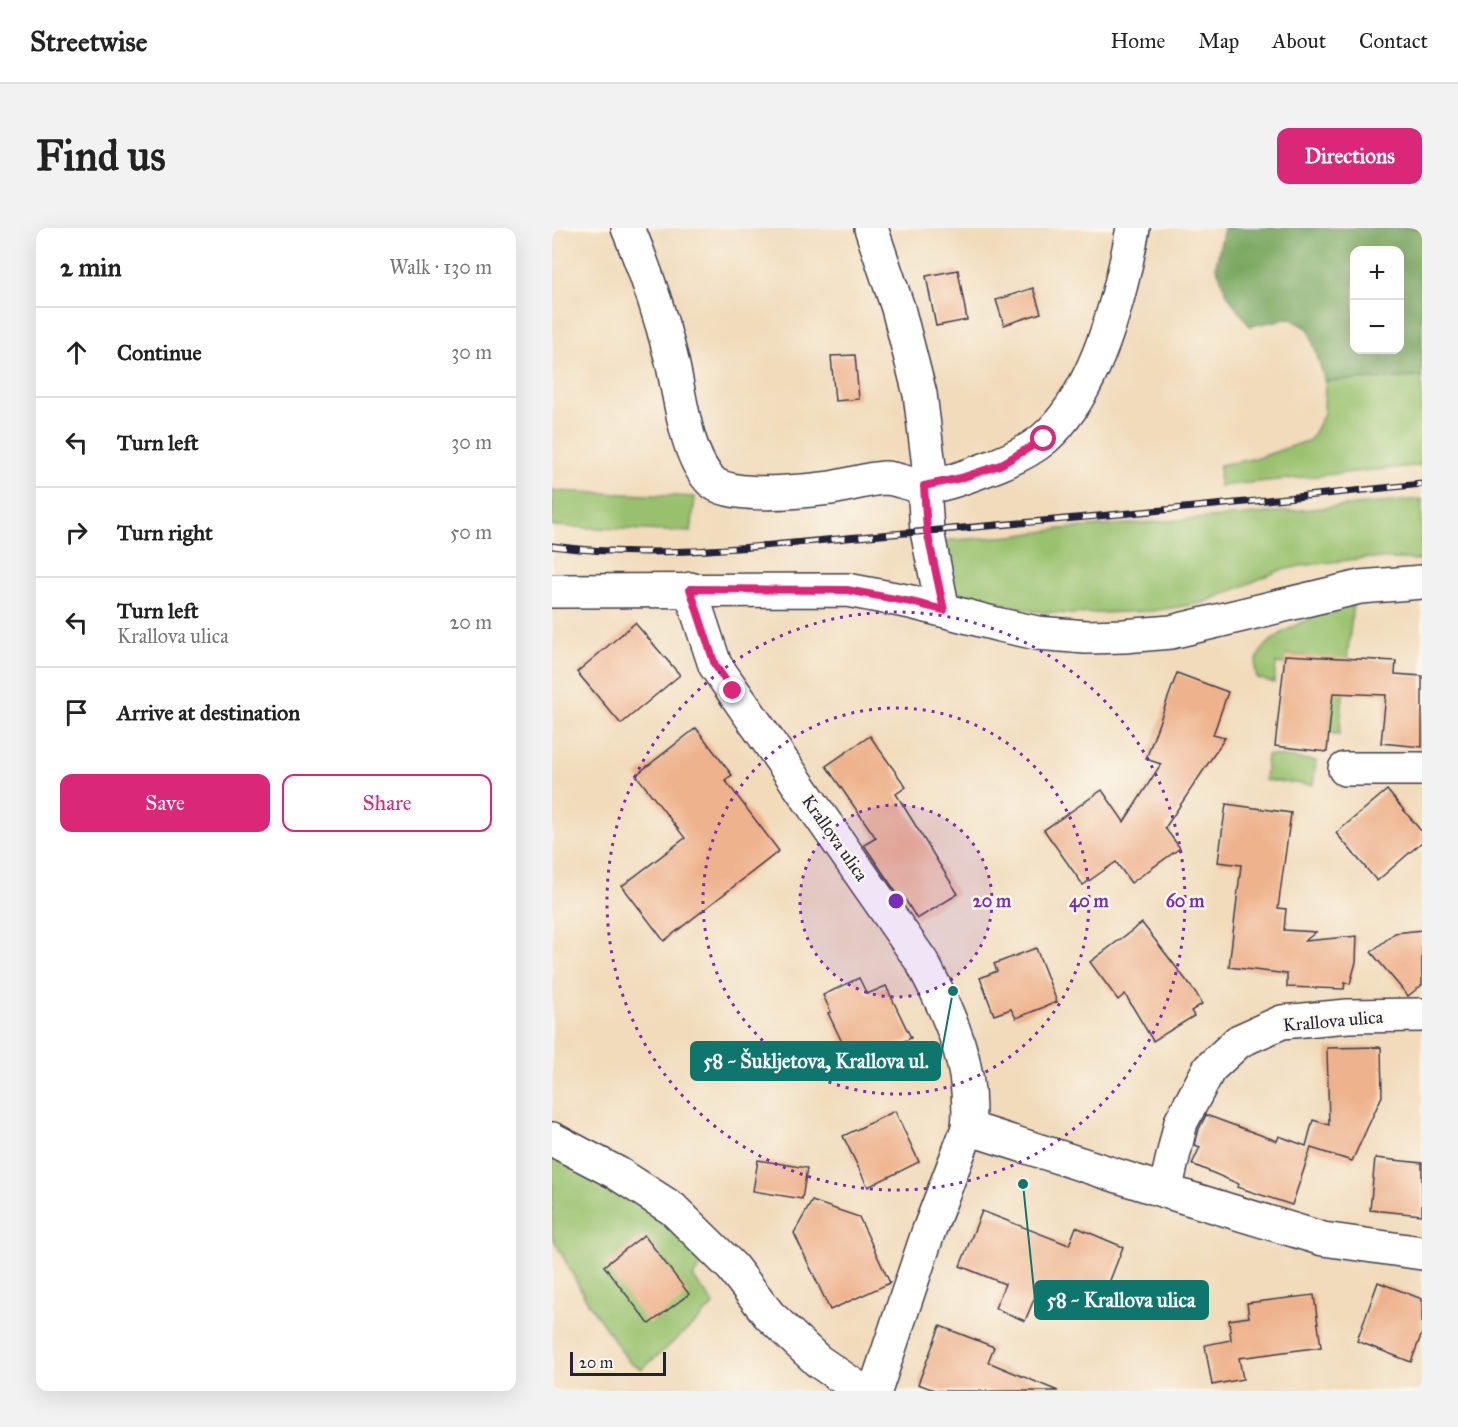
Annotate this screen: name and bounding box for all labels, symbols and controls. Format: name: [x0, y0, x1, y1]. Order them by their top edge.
text: Streetwise: [30, 24, 147, 59]
text: Home: [1110, 28, 1165, 54]
text: Map: [1198, 28, 1239, 54]
text: About: [1272, 28, 1326, 54]
text: Contact: [1359, 28, 1428, 54]
button: Directions: [1277, 128, 1422, 184]
text: Find us: [36, 130, 166, 182]
map controls: [1350, 246, 1404, 354]
button: +: [1350, 246, 1404, 300]
text: 2 min: [60, 251, 121, 283]
text: Walk · 130 m: [389, 255, 492, 279]
button: −: [1350, 300, 1404, 354]
icon: ahead: [60, 336, 93, 369]
text: Continue: [117, 339, 202, 366]
text: 30 m: [451, 340, 492, 364]
route start: [1030, 425, 1056, 451]
icon: left: [60, 426, 93, 459]
text: Turn left: [117, 429, 199, 456]
text: 30 m: [451, 430, 492, 454]
icon: right: [60, 516, 93, 549]
text: Turn right: [117, 519, 213, 546]
text: 50 m: [450, 520, 492, 544]
text: Turn left: [117, 597, 199, 624]
icon: left: [60, 606, 93, 639]
text: 20 m: [449, 610, 492, 634]
text: Krallova ulica: [117, 624, 229, 648]
route end: [719, 677, 745, 703]
icon: arrive: [60, 696, 93, 729]
text: Arrive at destination: [117, 699, 300, 726]
button: Save: [60, 774, 270, 832]
button: Share: [282, 774, 492, 832]
street label: Krallova ulica: [797, 791, 873, 886]
text: 20 m: [973, 890, 1012, 912]
text: 40 m: [1069, 890, 1110, 913]
text: 60 m: [1166, 890, 1205, 912]
centre of rings: [886, 891, 906, 911]
street label: Krallova ulica: [1282, 1006, 1384, 1036]
callout: 58 ~ Šukljetova, Krallova ul.: [691, 1042, 940, 1080]
text: 58 ~ Šukljetova, Krallova ul.: [703, 1047, 929, 1074]
callout: 58 ~ Krallova ulica: [1035, 1281, 1208, 1319]
text: 58 ~ Krallova ulica: [1047, 1288, 1196, 1312]
scale bar: [570, 1349, 666, 1376]
text: 20 m: [579, 1353, 613, 1372]

